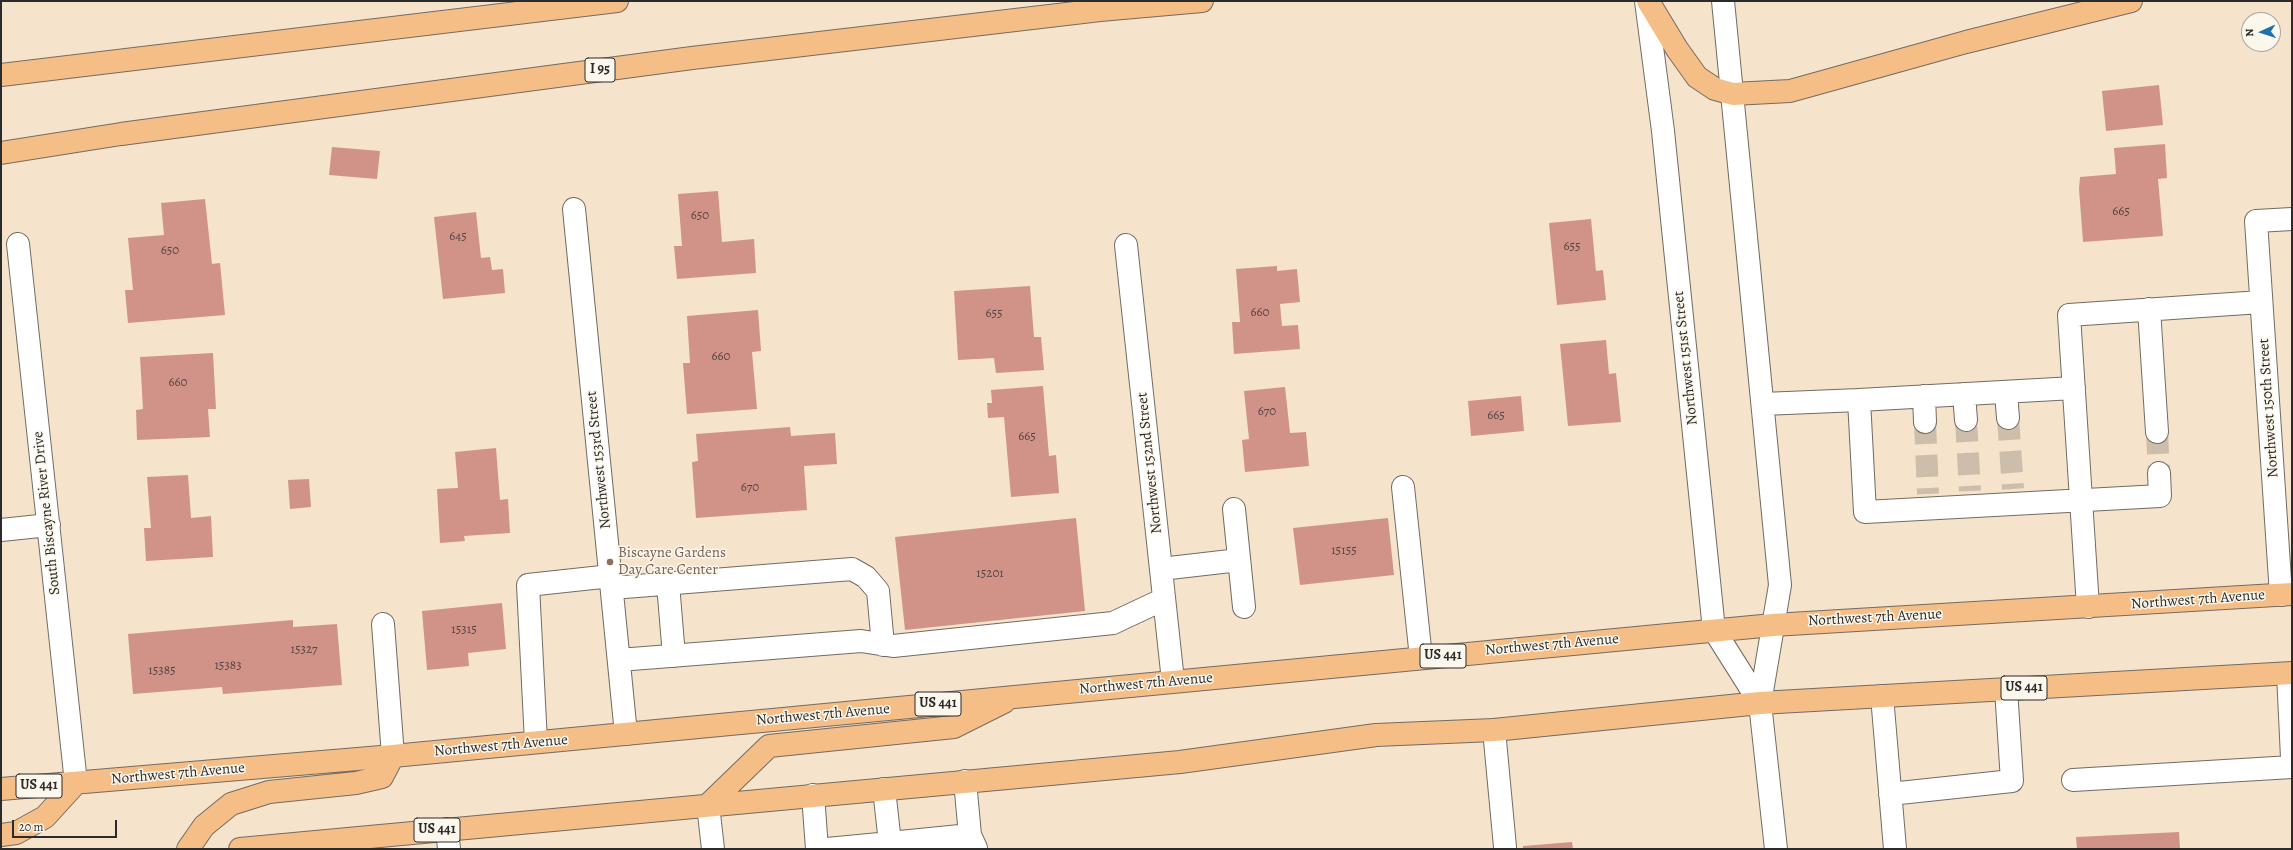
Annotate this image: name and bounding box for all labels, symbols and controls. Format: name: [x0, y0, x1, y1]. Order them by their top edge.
north arrow: [2241, 12, 2281, 52]
text: N: [2242, 28, 2257, 37]
road number: I 95: [585, 58, 615, 82]
house number: 665: [2112, 204, 2130, 220]
house number: 650: [691, 208, 709, 224]
house number: 645: [449, 229, 467, 245]
house number: 655: [1563, 239, 1581, 255]
house number: 650: [161, 243, 179, 259]
street label: Northwest 151st Street: [1670, 290, 1702, 426]
house number: 660: [1251, 305, 1269, 321]
house number: 655: [985, 306, 1003, 322]
street label: Northwest 150th Street: [2255, 338, 2283, 478]
house number: 660: [712, 349, 730, 365]
house number: 660: [169, 375, 187, 391]
street label: Northwest 153rd Street: [583, 390, 615, 530]
street label: Northwest 152nd Street: [1134, 391, 1166, 535]
house number: 670: [1258, 404, 1276, 420]
house number: 665: [1487, 408, 1505, 424]
house number: 665: [1018, 429, 1036, 445]
street label: South Biscayne River Drive: [29, 430, 65, 596]
house number: 670: [741, 480, 759, 496]
house number: 15155: [1331, 543, 1357, 559]
place label: Biscayne Gardens Day Care Center: [618, 544, 726, 579]
marker: Biscayne Gardens Day Care Center: [605, 557, 615, 567]
house number: 15201: [976, 566, 1004, 582]
street label: Northwest 7th Avenue: [2130, 586, 2266, 614]
street label: Northwest 7th Avenue: [1807, 605, 1943, 631]
house number: 15315: [451, 622, 477, 638]
street label: Northwest 7th Avenue: [1484, 630, 1620, 660]
house number: 15327: [290, 642, 318, 658]
road number: US 441: [1420, 644, 1466, 668]
house number: 15383: [214, 658, 242, 674]
house number: 15385: [148, 663, 176, 679]
street label: Northwest 7th Avenue: [1078, 669, 1214, 699]
road number: US 441: [2001, 676, 2047, 700]
road number: US 441: [915, 692, 961, 716]
street label: Northwest 7th Avenue: [755, 700, 891, 730]
street label: Northwest 7th Avenue: [433, 731, 569, 761]
street label: Northwest 7th Avenue: [110, 759, 246, 789]
road number: US 441: [16, 774, 62, 798]
scale bar: [14, 812, 119, 838]
road number: US 441: [414, 818, 460, 842]
text: 20 m: [19, 819, 43, 835]

